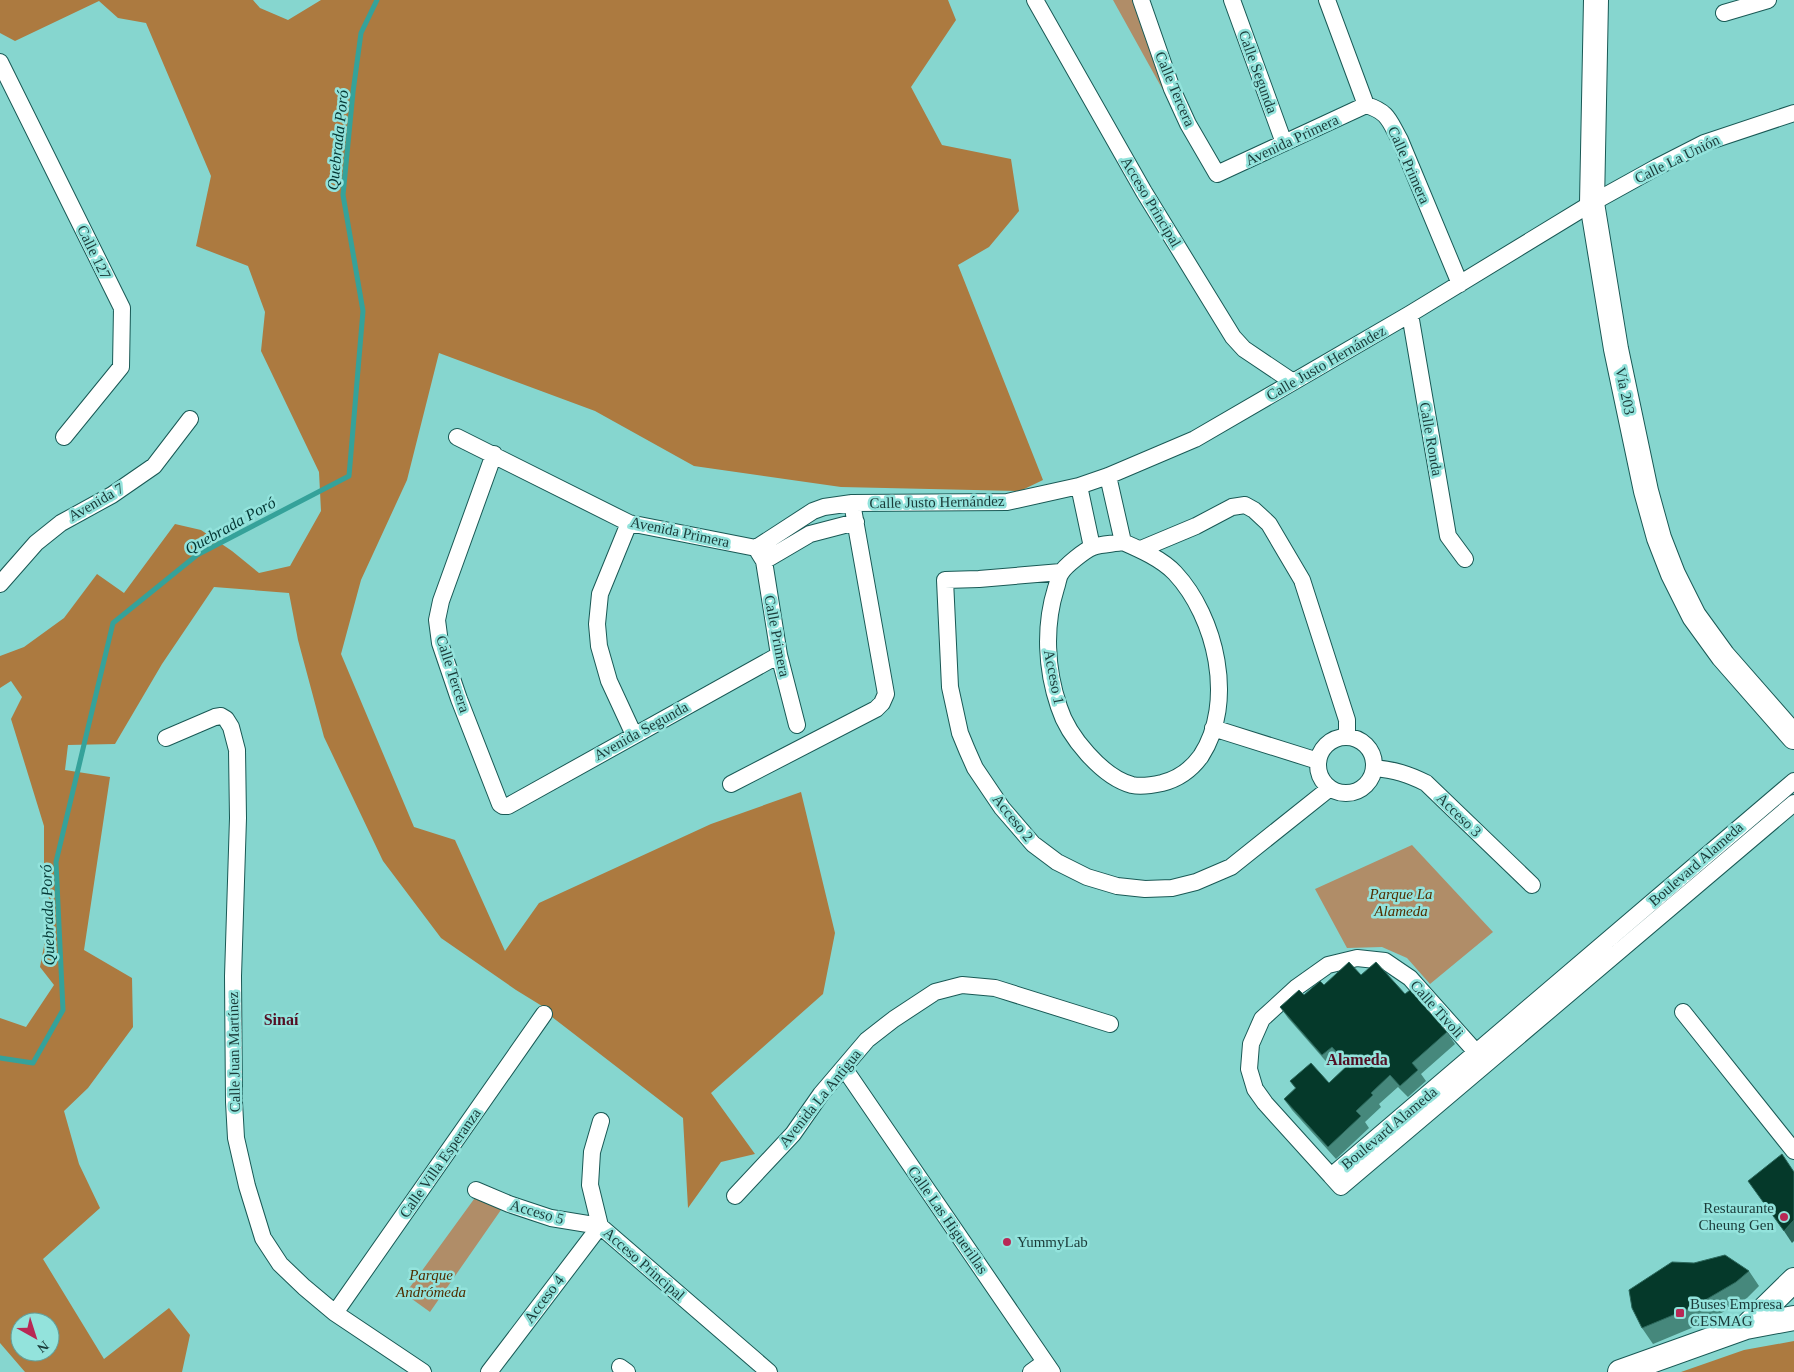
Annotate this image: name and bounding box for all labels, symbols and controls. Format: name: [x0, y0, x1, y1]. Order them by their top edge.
street label: Calle Segunda: [1236, 28, 1281, 116]
street label: Calle Tercera: [1152, 49, 1198, 129]
water label: Quebrada Poró: [324, 89, 351, 191]
street label: Avenida Primera: [1243, 111, 1341, 169]
street label: Calle Primera: [1385, 124, 1433, 206]
street label: Calle La Unión: [1632, 131, 1723, 186]
street label: Acceso Principal: [1118, 154, 1184, 250]
street label: Calle 127: [74, 222, 114, 282]
street label: Calle Justo Hernández: [1264, 322, 1389, 404]
street label: Vía 203: [1612, 366, 1638, 416]
street label: Calle Ronda: [1417, 401, 1445, 477]
street label: Avenida 7: [66, 480, 127, 524]
street label: Calle Justo Hernández: [869, 493, 1005, 511]
water label: Quebrada Poró: [182, 494, 278, 557]
street label: Avenida Primera: [629, 514, 731, 550]
street label: Calle Primera: [761, 594, 793, 679]
street label: Calle Tercera: [433, 634, 473, 715]
street label: Acceso 1: [1041, 648, 1067, 706]
street label: Avenida Segunda: [591, 698, 691, 763]
street label: Acceso 3: [1434, 790, 1484, 840]
street label: Acceso 2: [989, 791, 1037, 845]
street label: Boulevard Alameda: [1646, 819, 1747, 909]
water label: Quebrada Poró: [37, 864, 58, 966]
park label: Parque La Alameda: [1368, 886, 1433, 919]
street label: Calle Tivoli: [1407, 977, 1467, 1041]
street label: Calle Juan Martínez: [225, 991, 243, 1113]
district label: Sinaí: [264, 1011, 299, 1028]
street label: Avenida La Antigua: [776, 1046, 864, 1150]
district label: Alameda: [1326, 1051, 1388, 1068]
street label: Boulevard Alameda: [1338, 1083, 1440, 1173]
street label: Calle Villa Esperanza: [396, 1105, 484, 1221]
street label: Calle Las Higuerillas: [905, 1163, 991, 1277]
street label: Acceso 5: [508, 1197, 566, 1227]
place label: Restaurante Cheung Gen: [1699, 1200, 1774, 1233]
marker: Restaurante Cheung Gen: [1778, 1211, 1790, 1223]
street label: Acceso Principal: [600, 1224, 688, 1304]
place label: YummyLab: [1017, 1234, 1088, 1250]
marker: YummyLab: [1001, 1236, 1013, 1248]
park label: Parque Andrómeda: [395, 1267, 466, 1300]
street label: Acceso 4: [521, 1272, 567, 1326]
place label: Buses Empresa CESMAG: [1690, 1296, 1782, 1329]
marker: Buses Empresa CESMAG: [1674, 1307, 1686, 1319]
north arrow: [10, 1312, 60, 1362]
text: N: [34, 1338, 52, 1356]

